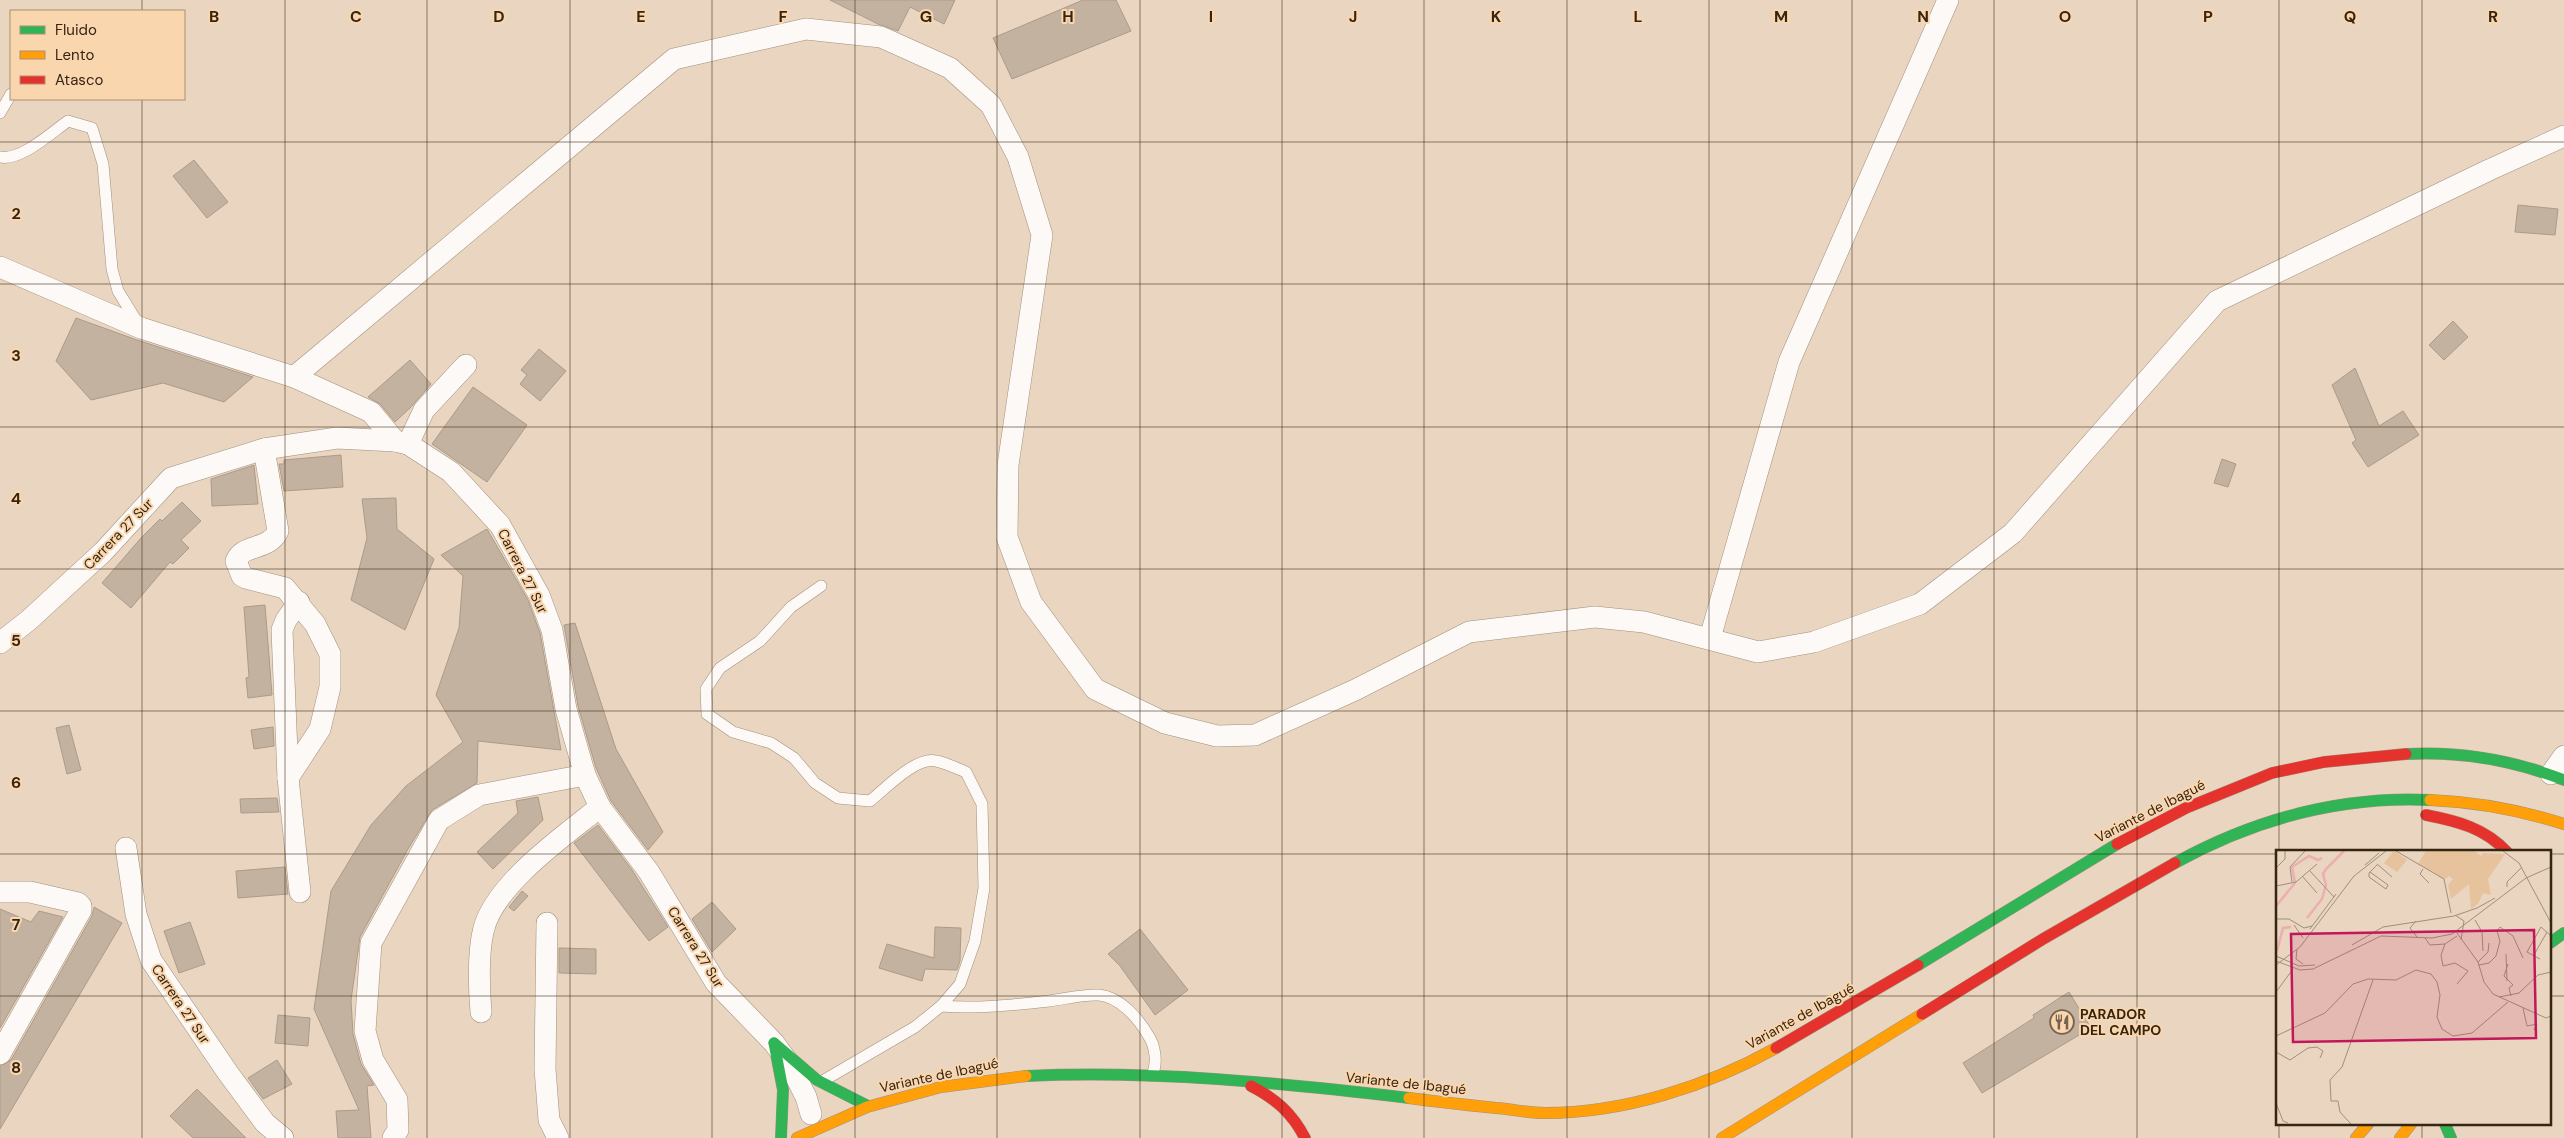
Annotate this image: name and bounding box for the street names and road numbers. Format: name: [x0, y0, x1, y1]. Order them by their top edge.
street label: Carrera 27 Sur: [79, 494, 157, 574]
street label: Carrera 27 Sur: [494, 526, 552, 616]
street label: Variante de Ibagué: [2092, 775, 2208, 847]
street label: Carrera 27 Sur: [664, 903, 728, 991]
street label: Carrera 27 Sur: [148, 961, 214, 1047]
street label: Variante de Ibagué: [1743, 979, 1857, 1053]
street label: Variante de Ibagué: [878, 1054, 1000, 1096]
street label: Variante de Ibagué: [1345, 1068, 1467, 1098]

